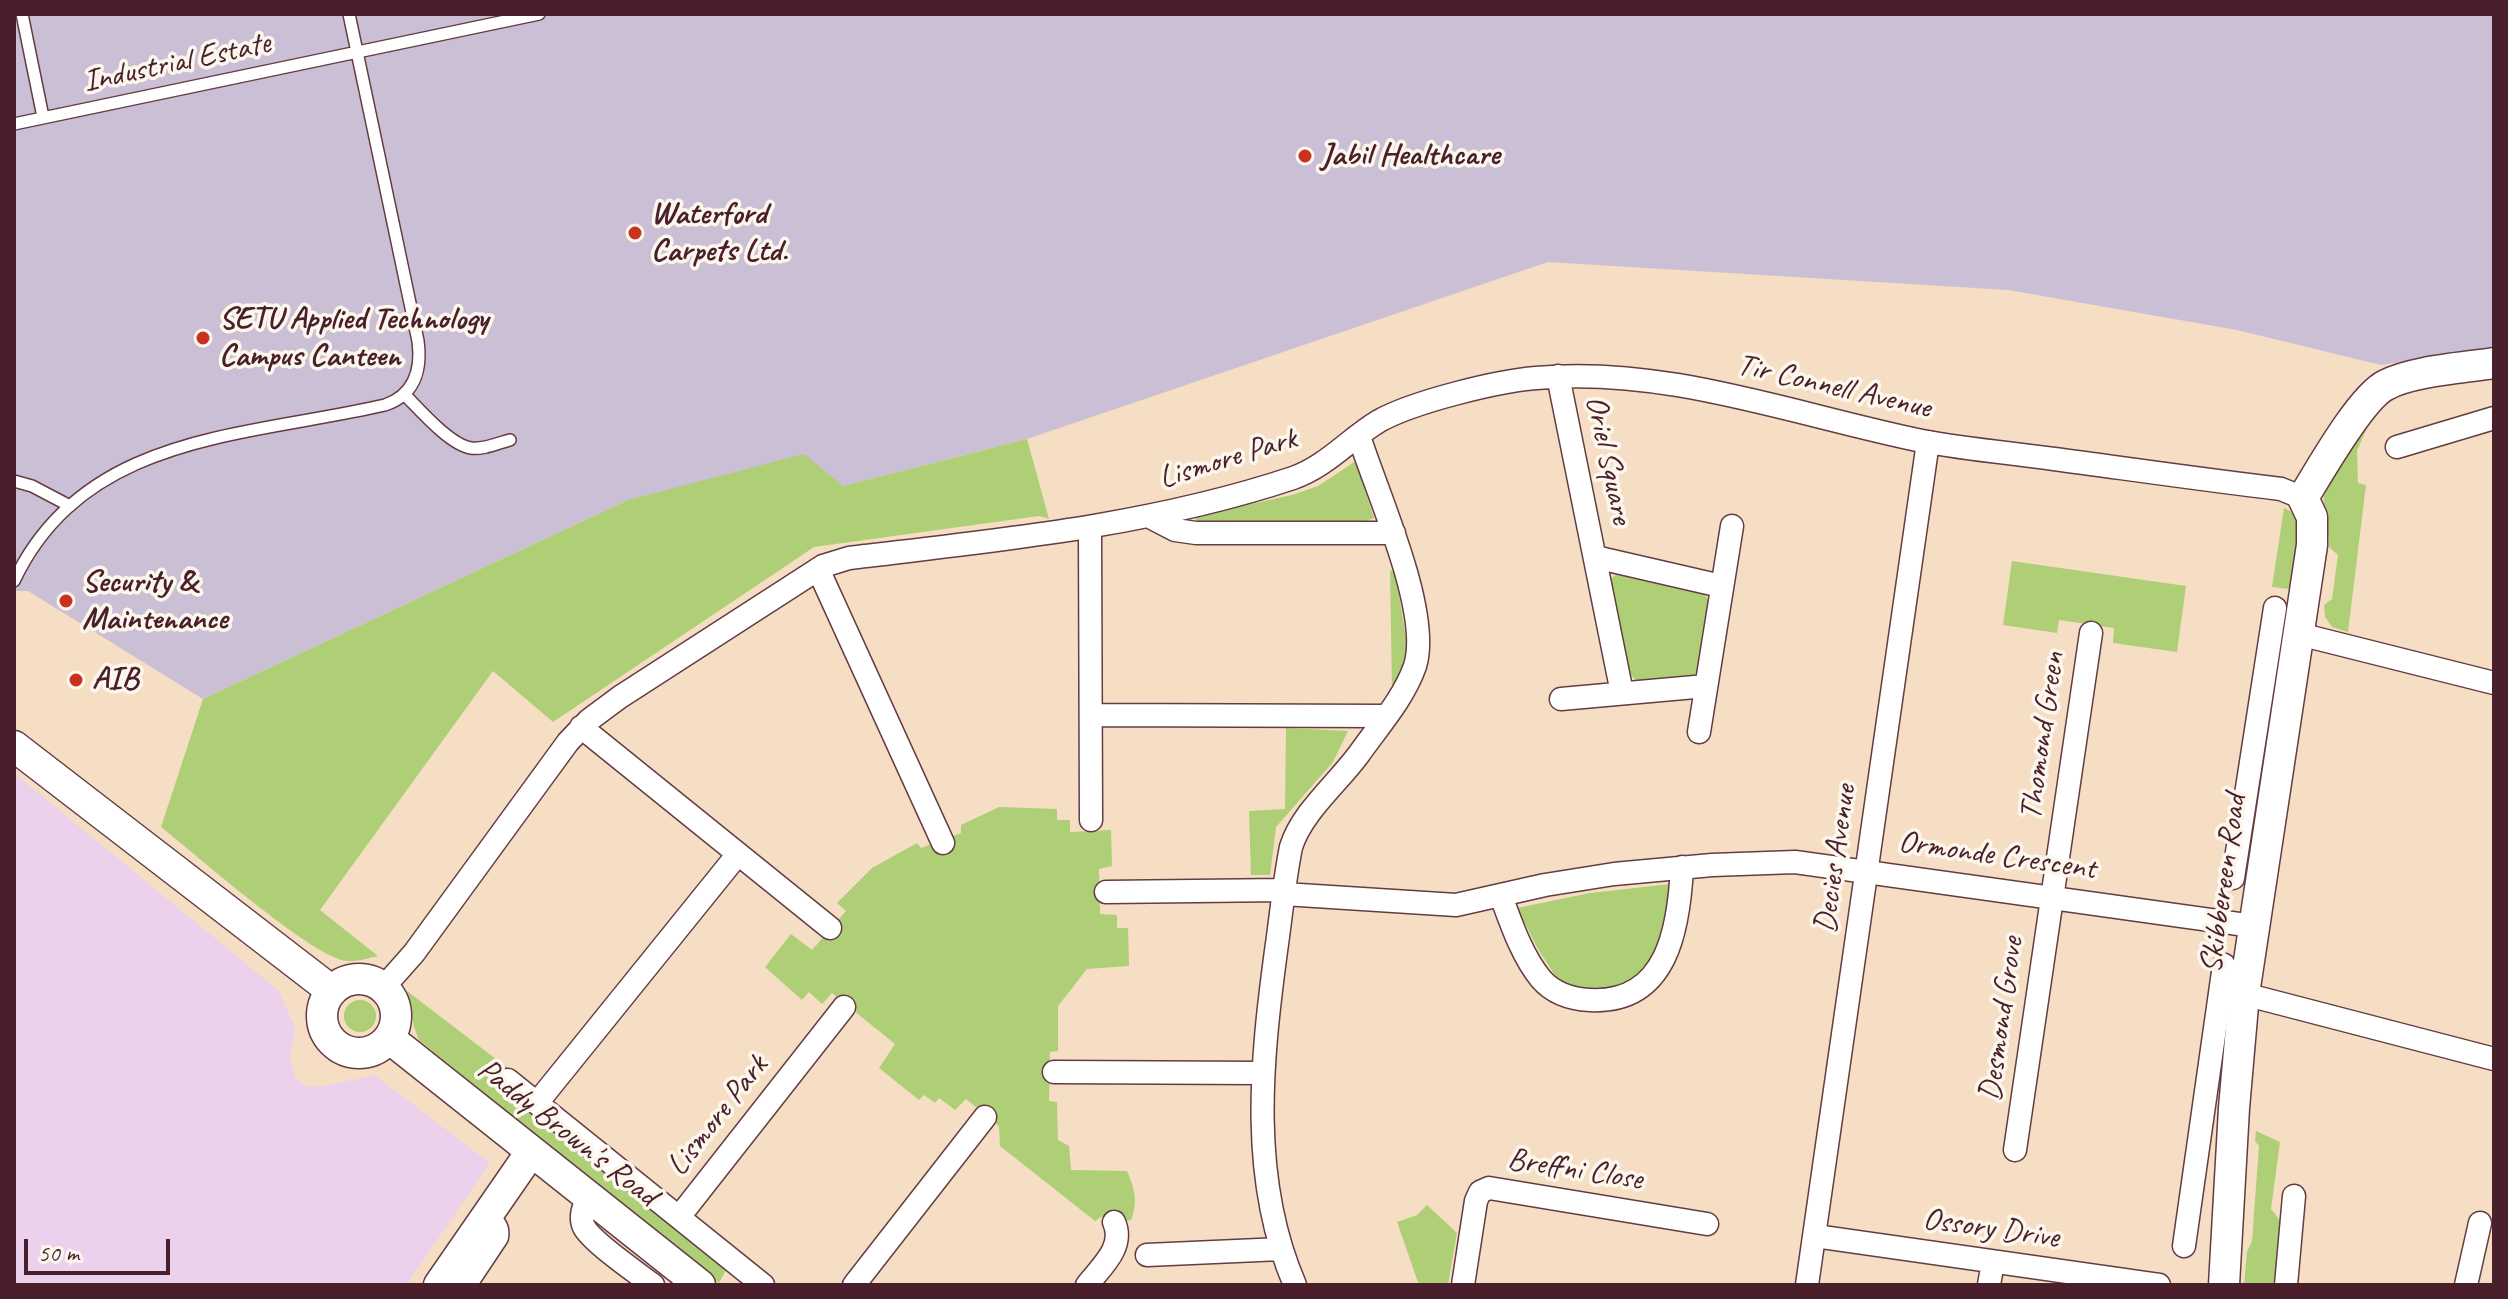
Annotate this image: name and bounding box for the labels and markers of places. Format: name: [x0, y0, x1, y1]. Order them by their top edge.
place label: Jabil Healthcare: [1321, 137, 1499, 175]
marker: Jabil Healthcare: [1296, 147, 1314, 165]
place label: Waterford Carpets Ltd.: [651, 196, 787, 271]
marker: Waterford Carpets Ltd.: [626, 224, 644, 242]
place label: SETU Applied Technology Campus Canteen: [219, 301, 488, 376]
marker: SETU Applied Technology Campus Canteen: [194, 329, 212, 347]
place label: Security & Maintenance: [82, 564, 228, 639]
marker: Security & Maintenance: [57, 592, 75, 610]
place label: AIB: [92, 661, 138, 699]
marker: AIB: [67, 671, 85, 689]

